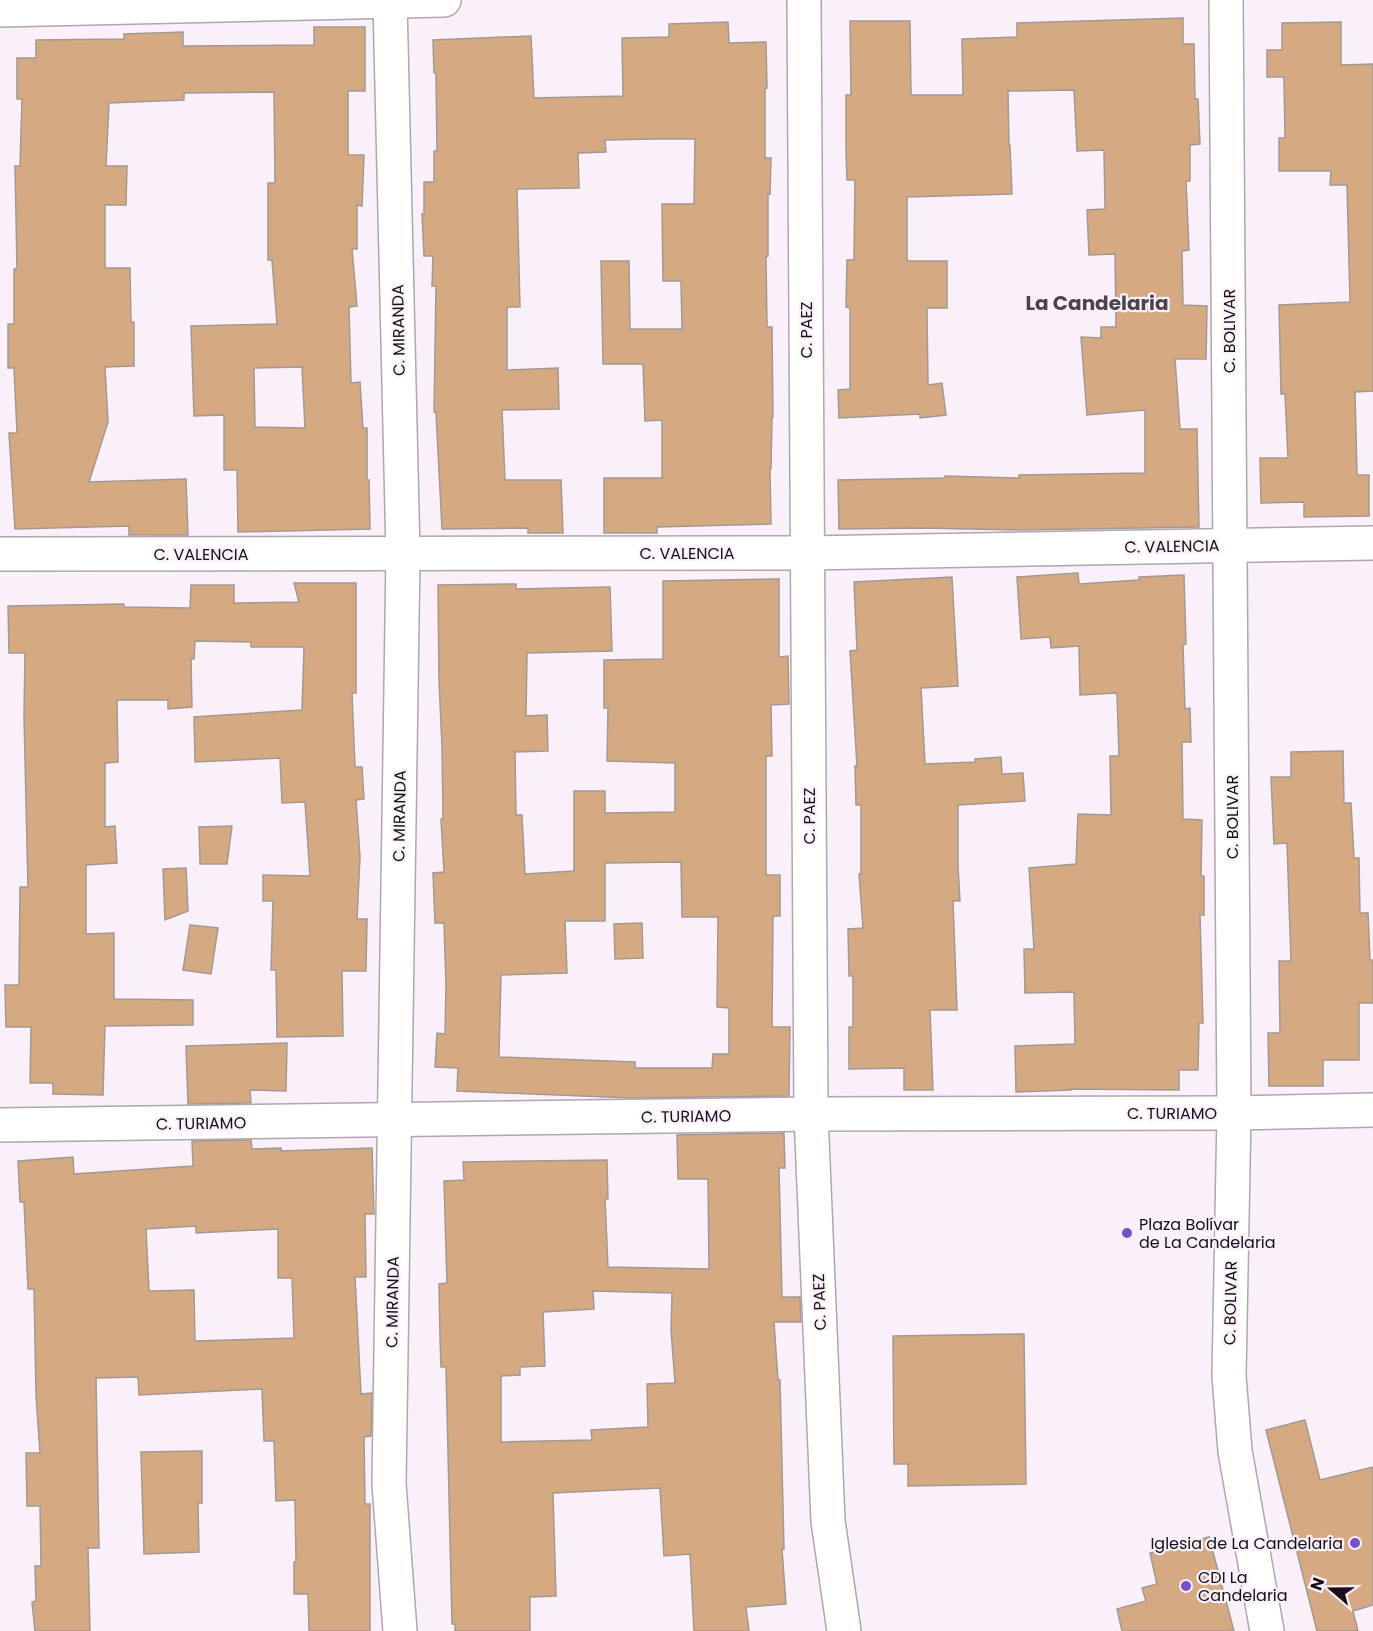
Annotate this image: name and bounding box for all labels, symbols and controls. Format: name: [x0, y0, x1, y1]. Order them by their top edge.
street label: C. MIRANDA: [386, 284, 411, 376]
district label: La Candelaria: [1025, 289, 1169, 317]
street label: C. BOLIVAR: [1218, 289, 1241, 373]
street label: C. PAEZ: [795, 302, 818, 358]
street label: C. VALENCIA: [1124, 534, 1220, 559]
street label: C. VALENCIA: [639, 542, 735, 565]
street label: C. VALENCIA: [153, 543, 249, 566]
street label: C. MIRANDA: [387, 770, 412, 862]
street label: C. BOLIVAR: [1221, 775, 1244, 859]
street label: C. PAEZ: [798, 788, 821, 844]
street label: C. TURIAMO: [1127, 1102, 1217, 1125]
street label: C. TURIAMO: [641, 1104, 731, 1129]
street label: C. TURIAMO: [156, 1111, 246, 1136]
place label: Plaza Bolívar de La Candelaria: [1139, 1213, 1276, 1254]
marker: Plaza Bolívar de La Candelaria: [1120, 1226, 1134, 1240]
street label: C. MIRANDA: [380, 1256, 405, 1348]
street label: C. BOLIVAR: [1218, 1261, 1243, 1345]
street label: C. PAEZ: [807, 1273, 832, 1331]
place label: Iglesia de La Candelaria: [1150, 1532, 1343, 1555]
marker: Iglesia de La Candelaria: [1348, 1536, 1362, 1550]
north arrow: [1301, 1559, 1361, 1619]
place label: CDI La Candelaria: [1198, 1566, 1288, 1607]
text: N: [1305, 1574, 1330, 1594]
marker: CDI La Candelaria: [1179, 1579, 1193, 1593]

